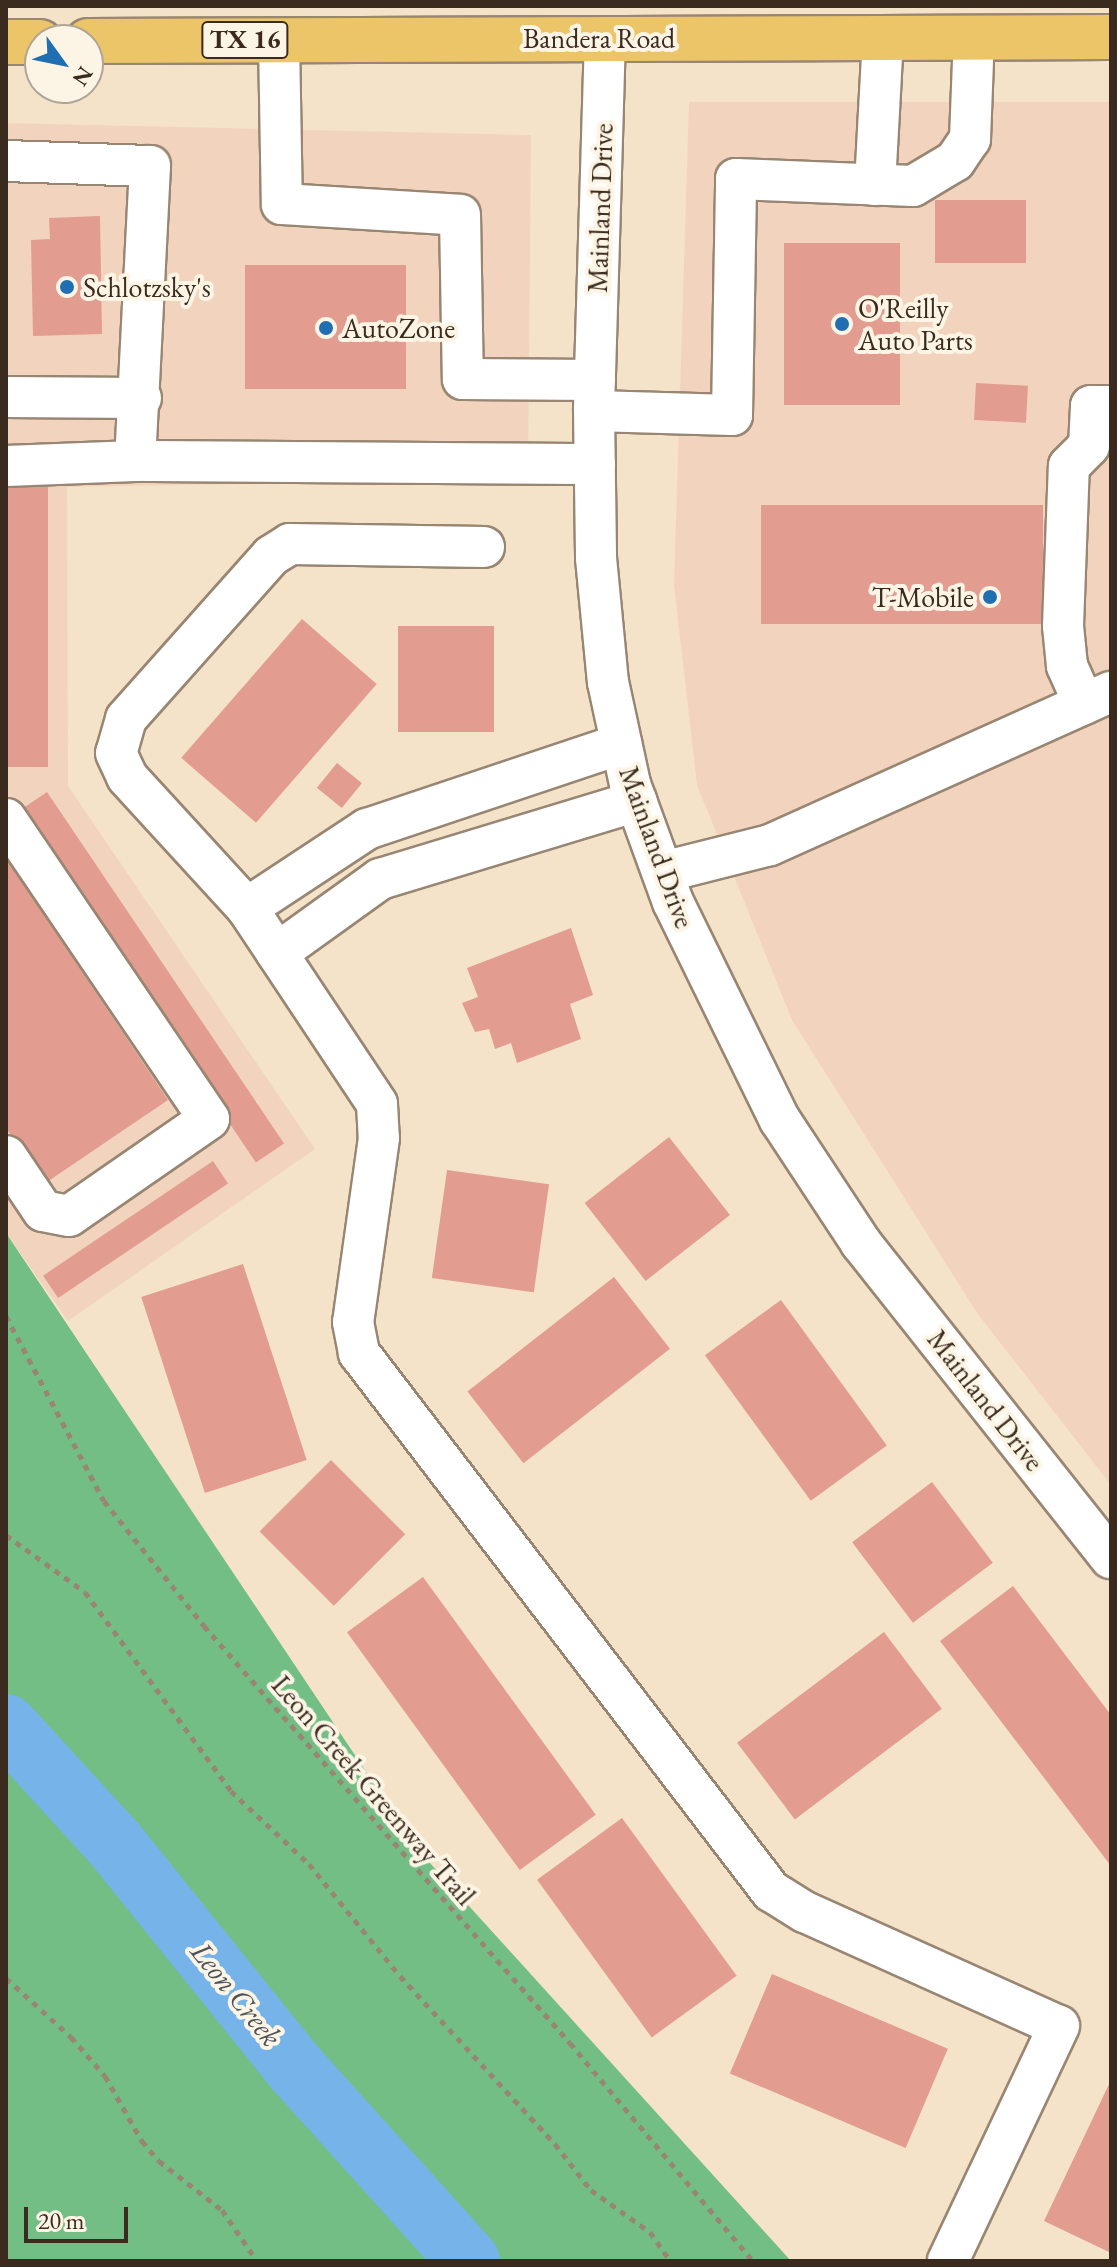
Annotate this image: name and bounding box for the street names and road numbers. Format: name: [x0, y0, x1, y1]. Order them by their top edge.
road number: TX 16: [201, 18, 289, 62]
street label: Bandera Road: [523, 21, 675, 55]
street label: Mainland Drive: [580, 123, 620, 293]
street label: Mainland Drive: [612, 762, 702, 932]
street label: Mainland Drive: [921, 1323, 1051, 1477]
street label: Leon Creek Greenway Trail: [265, 1668, 483, 1912]

